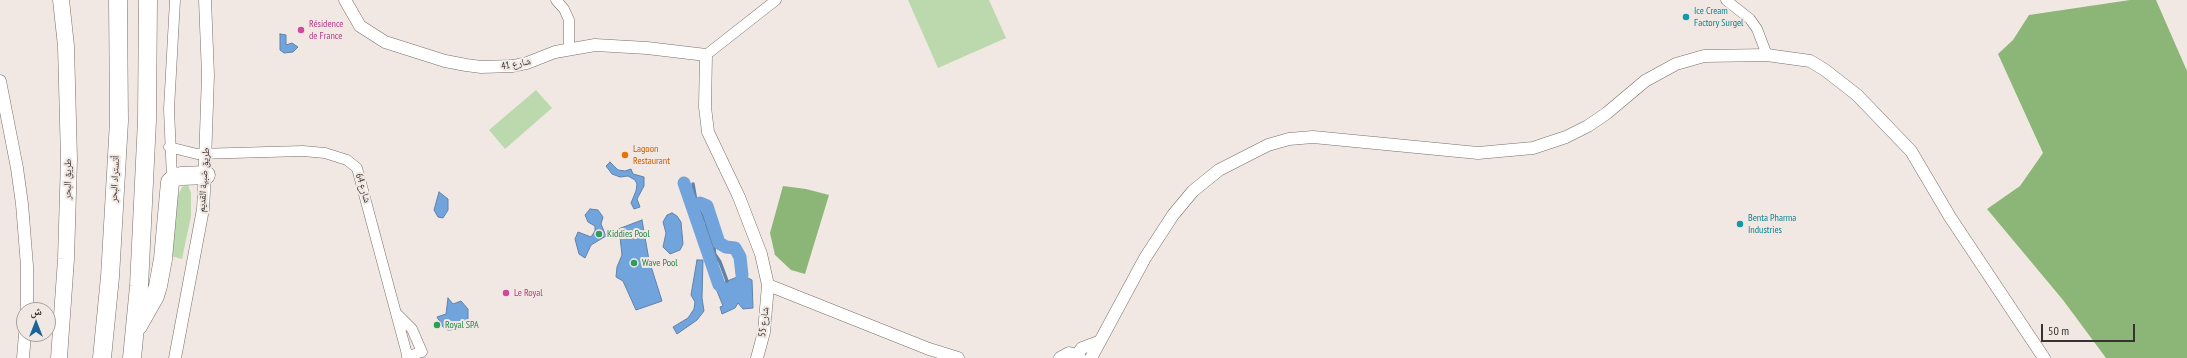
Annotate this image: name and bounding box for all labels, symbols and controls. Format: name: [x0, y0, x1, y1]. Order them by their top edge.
place label: Ice Cream Factory Surgel: [1694, 5, 1743, 28]
marker: Ice Cream Factory Surgel: [1681, 12, 1691, 22]
place label: Résidence de France: [309, 18, 343, 42]
marker: Résidence de France: [296, 25, 306, 35]
street label: شارع 41: [500, 55, 532, 73]
place label: Lagoon Restaurant: [633, 143, 670, 166]
street label: طريق ضبية القديم: [196, 147, 212, 213]
marker: Lagoon Restaurant: [620, 150, 630, 160]
street label: أتستراد البحر: [108, 155, 122, 203]
street label: طريق البحر: [62, 159, 74, 199]
street label: شارع 64: [353, 172, 373, 204]
place label: Benta Pharma Industries: [1748, 212, 1796, 236]
marker: Benta Pharma Industries: [1735, 219, 1745, 229]
place label: Kiddies Pool: [607, 228, 650, 240]
marker: Kiddies Pool: [594, 229, 604, 239]
place label: Wave Pool: [642, 257, 678, 269]
marker: Wave Pool: [629, 258, 639, 268]
place label: Le Royal: [514, 287, 543, 299]
marker: Le Royal: [501, 288, 511, 298]
north arrow: [16, 302, 56, 342]
text: ش: [30, 304, 42, 318]
street label: شارع 55: [756, 306, 772, 338]
scale bar: [2043, 316, 2137, 342]
place label: Royal SPA: [445, 319, 479, 331]
marker: Royal SPA: [432, 320, 442, 330]
text: 50 m: [2048, 323, 2069, 338]

